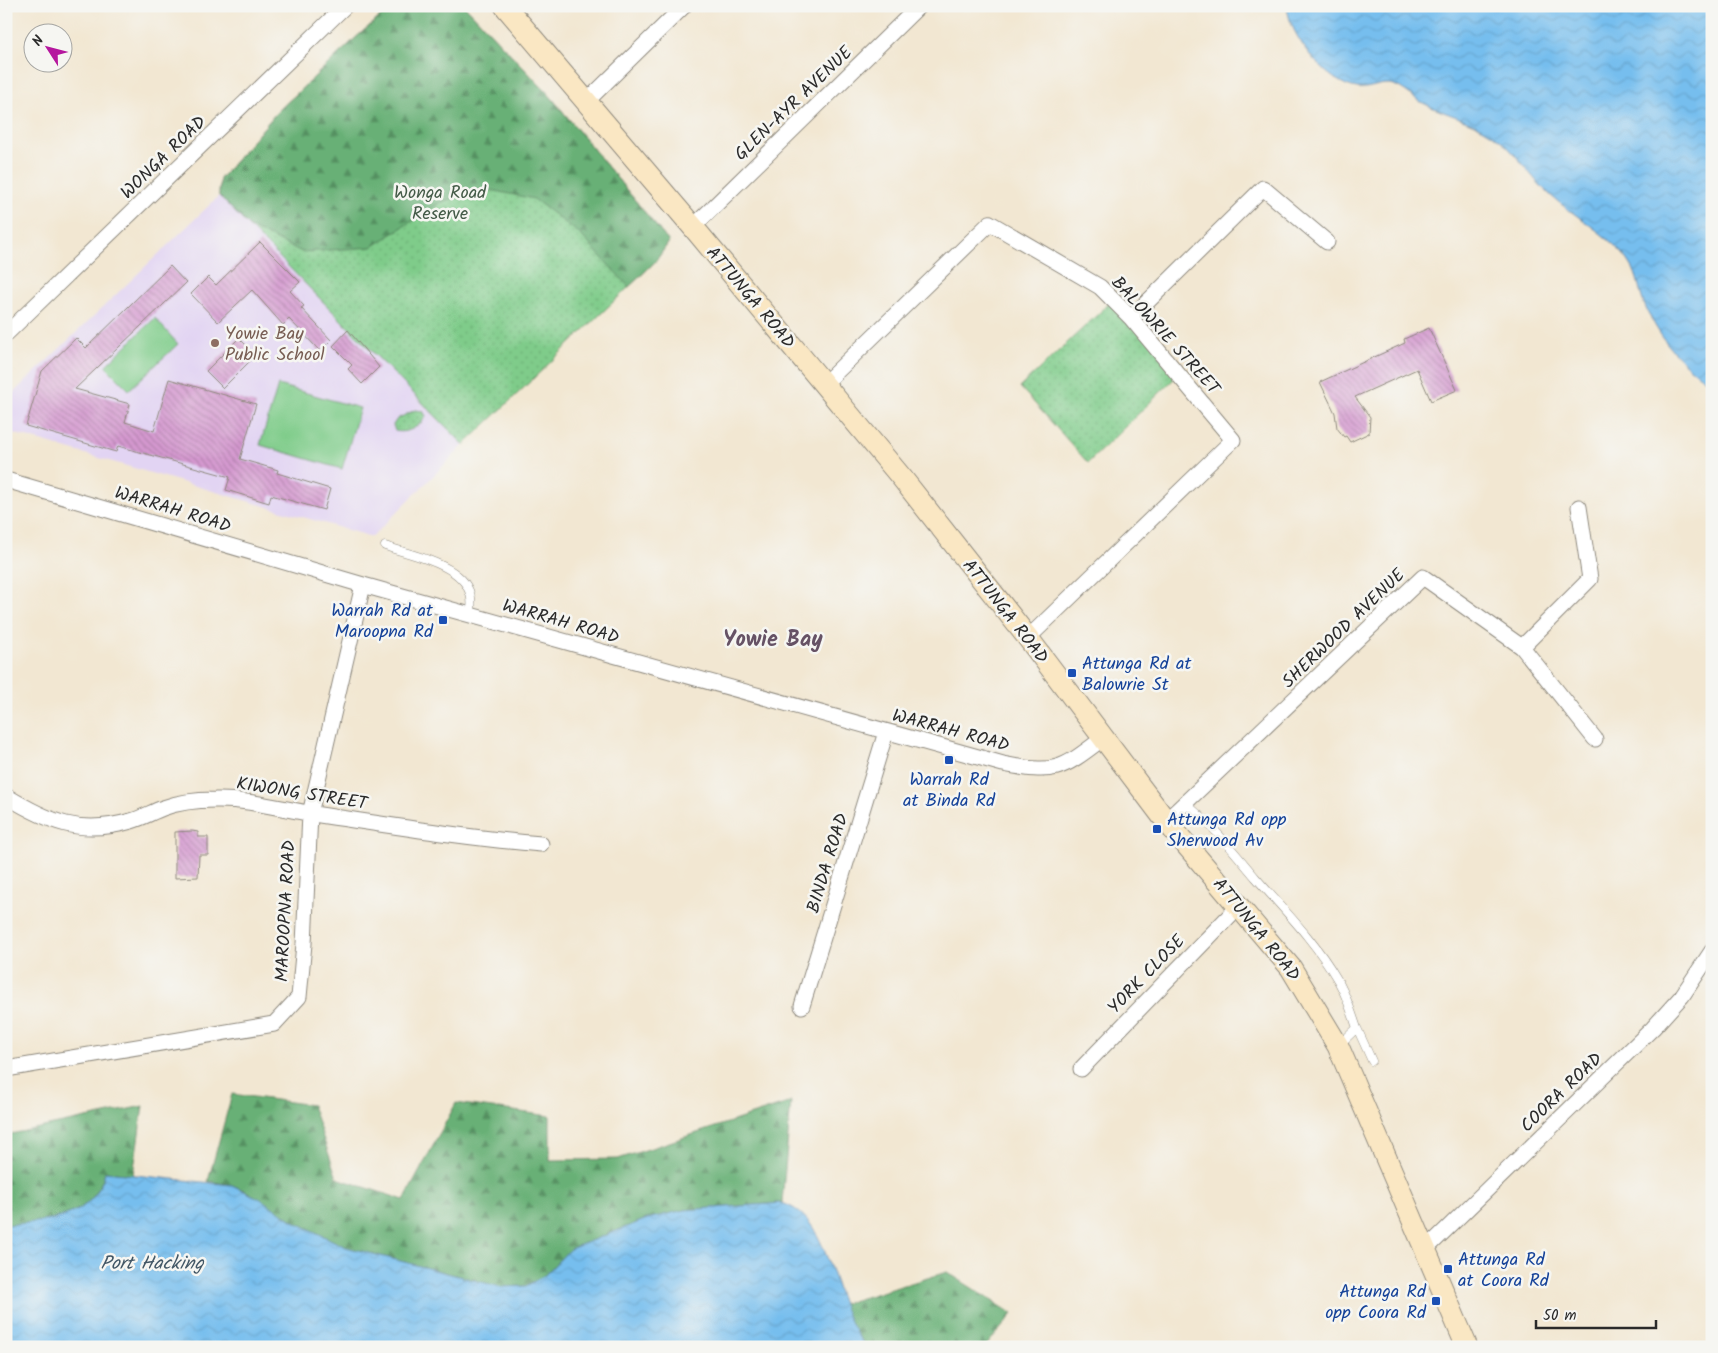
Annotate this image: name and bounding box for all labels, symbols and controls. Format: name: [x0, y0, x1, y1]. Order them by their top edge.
north arrow: [22, 22, 72, 72]
text: N: [27, 31, 50, 51]
street label: GLEN-AYR AVENUE: [728, 39, 860, 168]
street label: WONGA ROAD: [114, 109, 214, 207]
park label: Wonga Road Reserve: [394, 179, 487, 229]
street label: ATTUNGA ROAD: [698, 240, 802, 356]
street label: BALOWRIE STREET: [1103, 270, 1227, 403]
place label: Yowie Bay Public School: [225, 320, 325, 370]
marker: Yowie Bay Public School: [209, 337, 221, 349]
street label: WARRAH ROAD: [111, 479, 235, 542]
street label: ATTUNGA ROAD: [954, 553, 1055, 671]
street label: SHERWOOD AVENUE: [1276, 562, 1413, 696]
street label: WARRAH ROAD: [499, 592, 623, 653]
place label: Warrah Rd at Maroopna Rd: [331, 597, 434, 647]
marker: Warrah Rd at Maroopna Rd: [437, 614, 449, 626]
district label: Yowie Bay: [723, 623, 823, 658]
place label: Attunga Rd at Balowrie St: [1082, 650, 1192, 700]
marker: Attunga Rd at Balowrie St: [1066, 667, 1078, 679]
street label: WARRAH ROAD: [889, 702, 1013, 761]
marker: Warrah Rd at Binda Rd: [943, 754, 955, 766]
place label: Warrah Rd at Binda Rd: [903, 766, 996, 816]
street label: KIWONG STREET: [234, 770, 371, 819]
place label: Attunga Rd opp Sherwood Av: [1167, 806, 1287, 856]
street label: BINDA ROAD: [799, 810, 857, 917]
marker: Attunga Rd opp Sherwood Av: [1151, 823, 1163, 835]
street label: MAROOPNA ROAD: [268, 839, 305, 983]
street label: ATTUNGA ROAD: [1205, 872, 1307, 988]
street label: YORK CLOSE: [1101, 928, 1193, 1022]
street label: COORA ROAD: [1514, 1046, 1610, 1140]
place label: Attunga Rd at Coora Rd: [1458, 1246, 1550, 1296]
water label: Port Hacking: [101, 1249, 204, 1279]
marker: Attunga Rd at Coora Rd: [1442, 1263, 1454, 1275]
place label: Attunga Rd opp Coora Rd: [1325, 1278, 1427, 1328]
marker: Attunga Rd opp Coora Rd: [1430, 1295, 1442, 1307]
scale bar: [1536, 1298, 1656, 1330]
text: 50 m: [1543, 1304, 1577, 1328]

